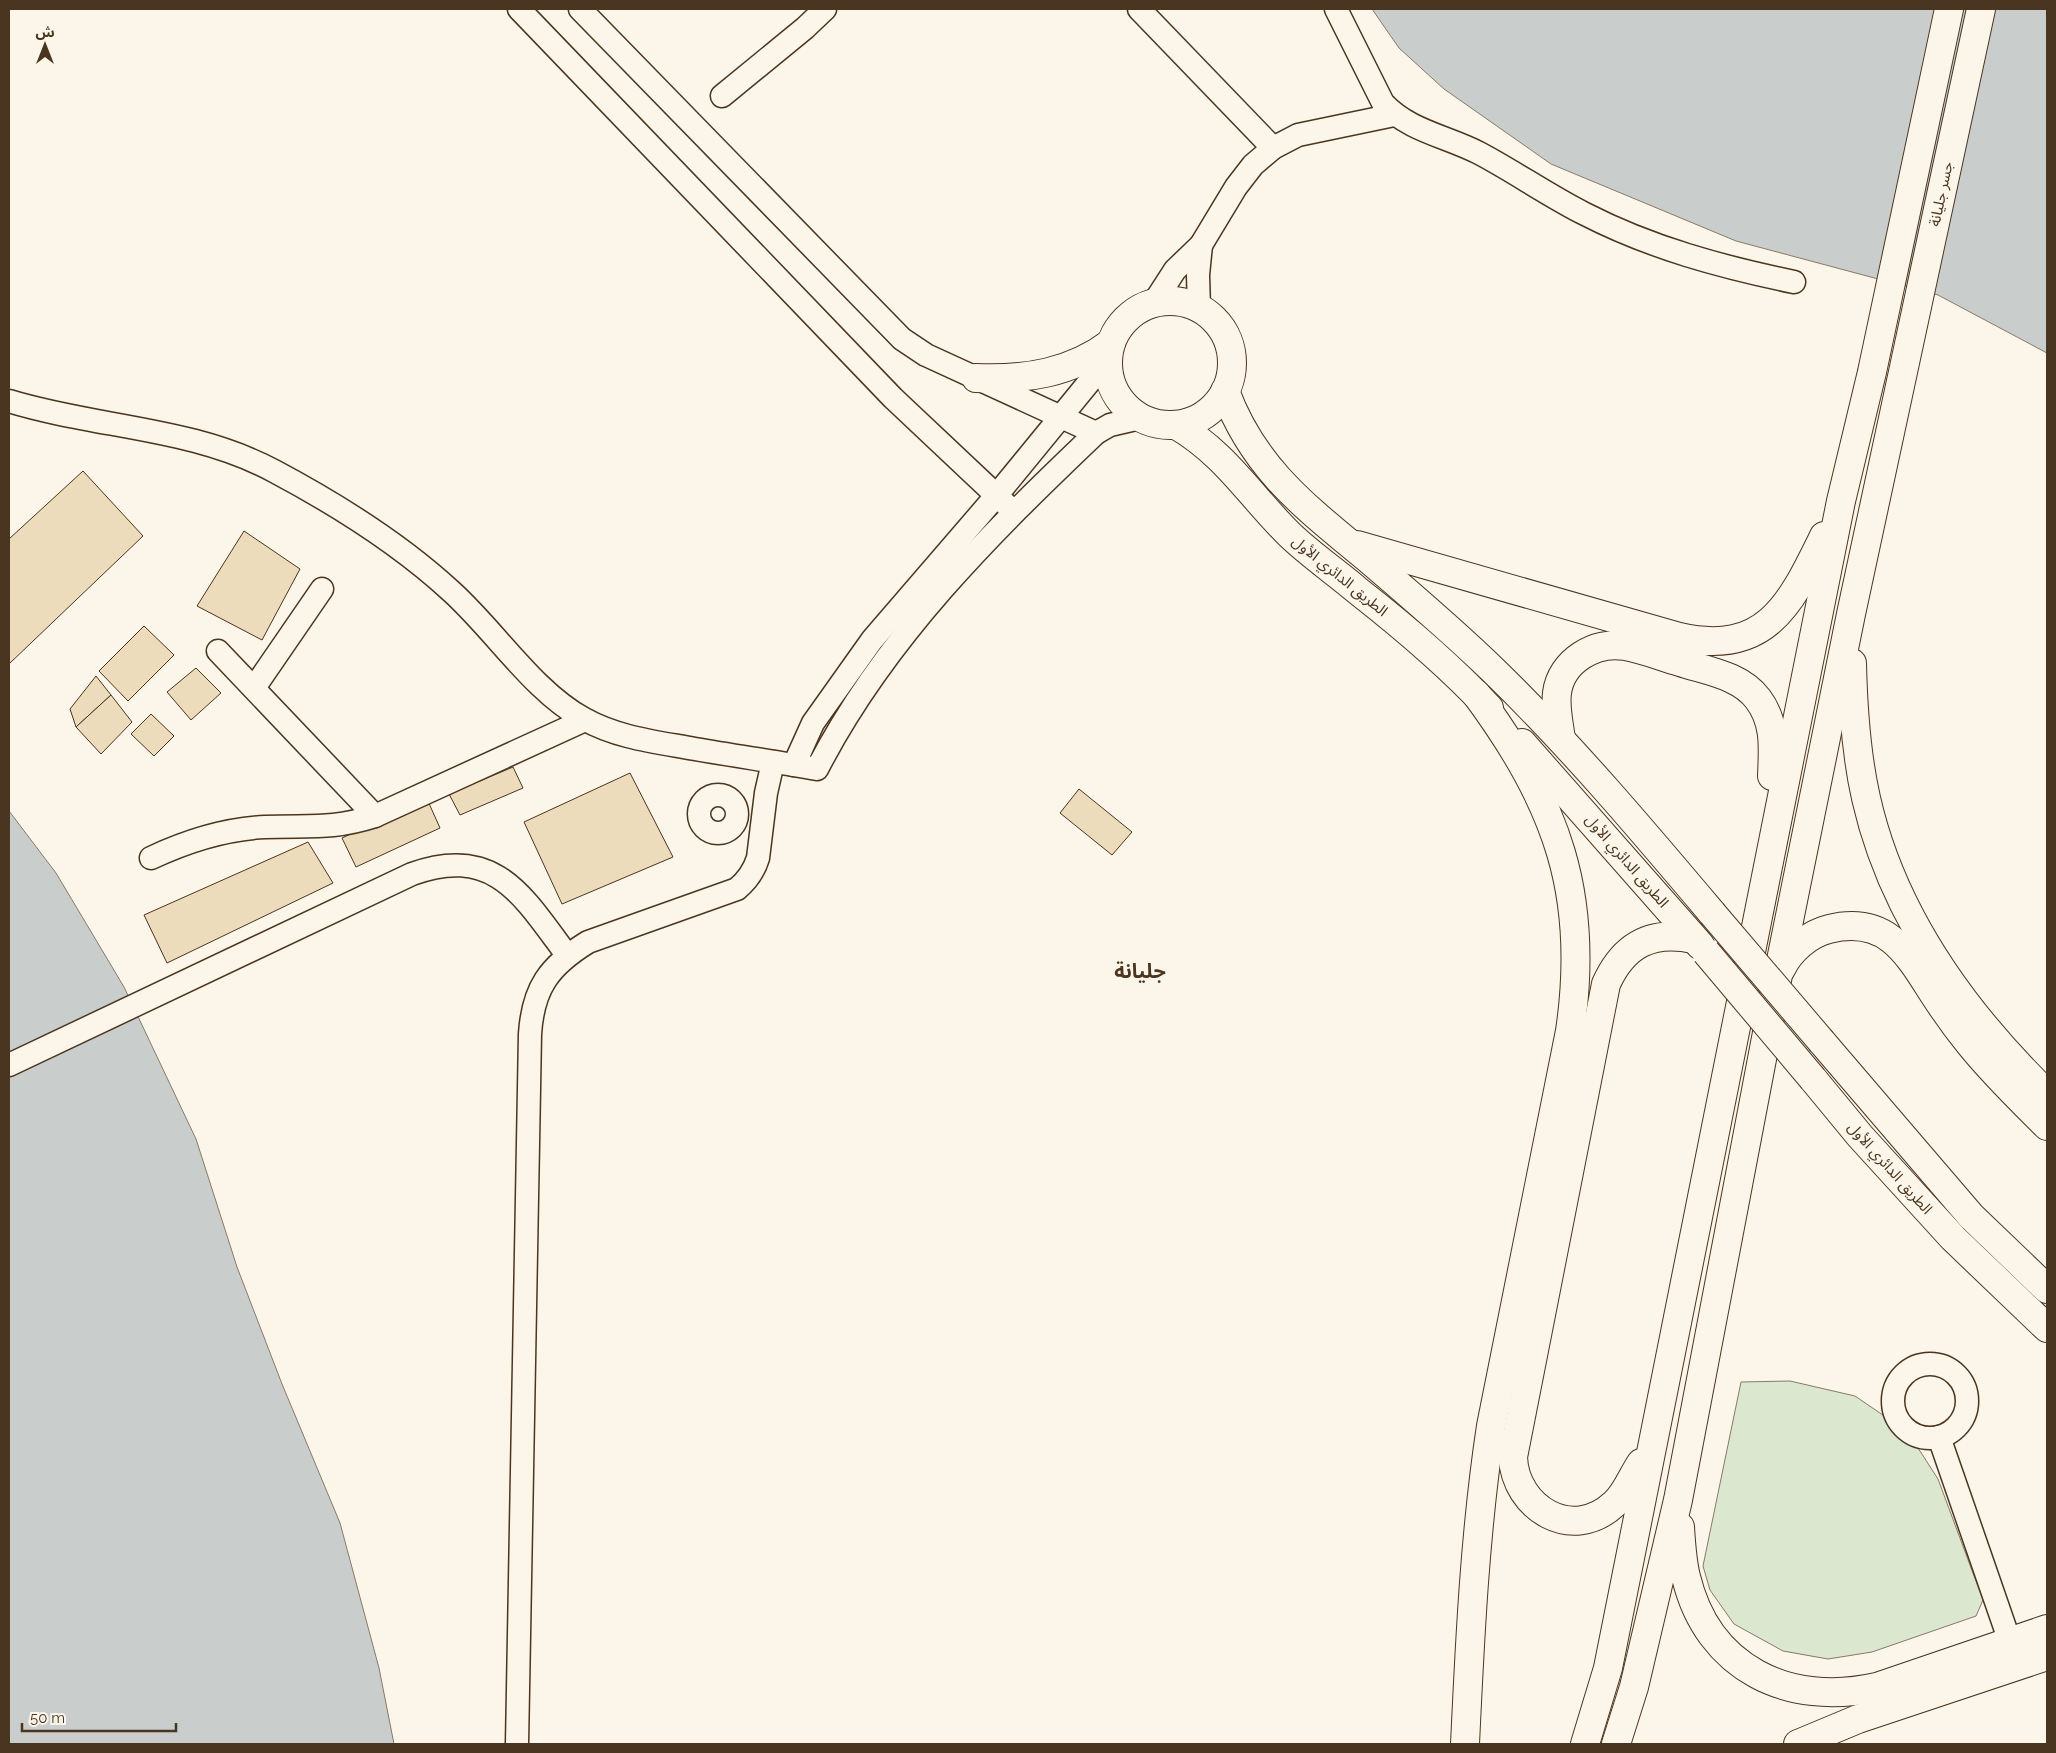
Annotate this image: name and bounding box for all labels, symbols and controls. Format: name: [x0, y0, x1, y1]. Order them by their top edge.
north arrow: [20, 20, 70, 70]
text: ش: [35, 24, 55, 40]
street label: جسر جليانة: [1925, 160, 1957, 228]
street label: الطريق الدائري الأول: [1287, 532, 1391, 622]
street label: الطريق الدائري الأول: [1580, 811, 1672, 913]
district label: جليانة: [1114, 959, 1166, 983]
street label: الطريق الدائري الأول: [1842, 1118, 1936, 1219]
scale bar: [22, 1700, 176, 1732]
text: 50 m: [30, 1709, 65, 1727]

